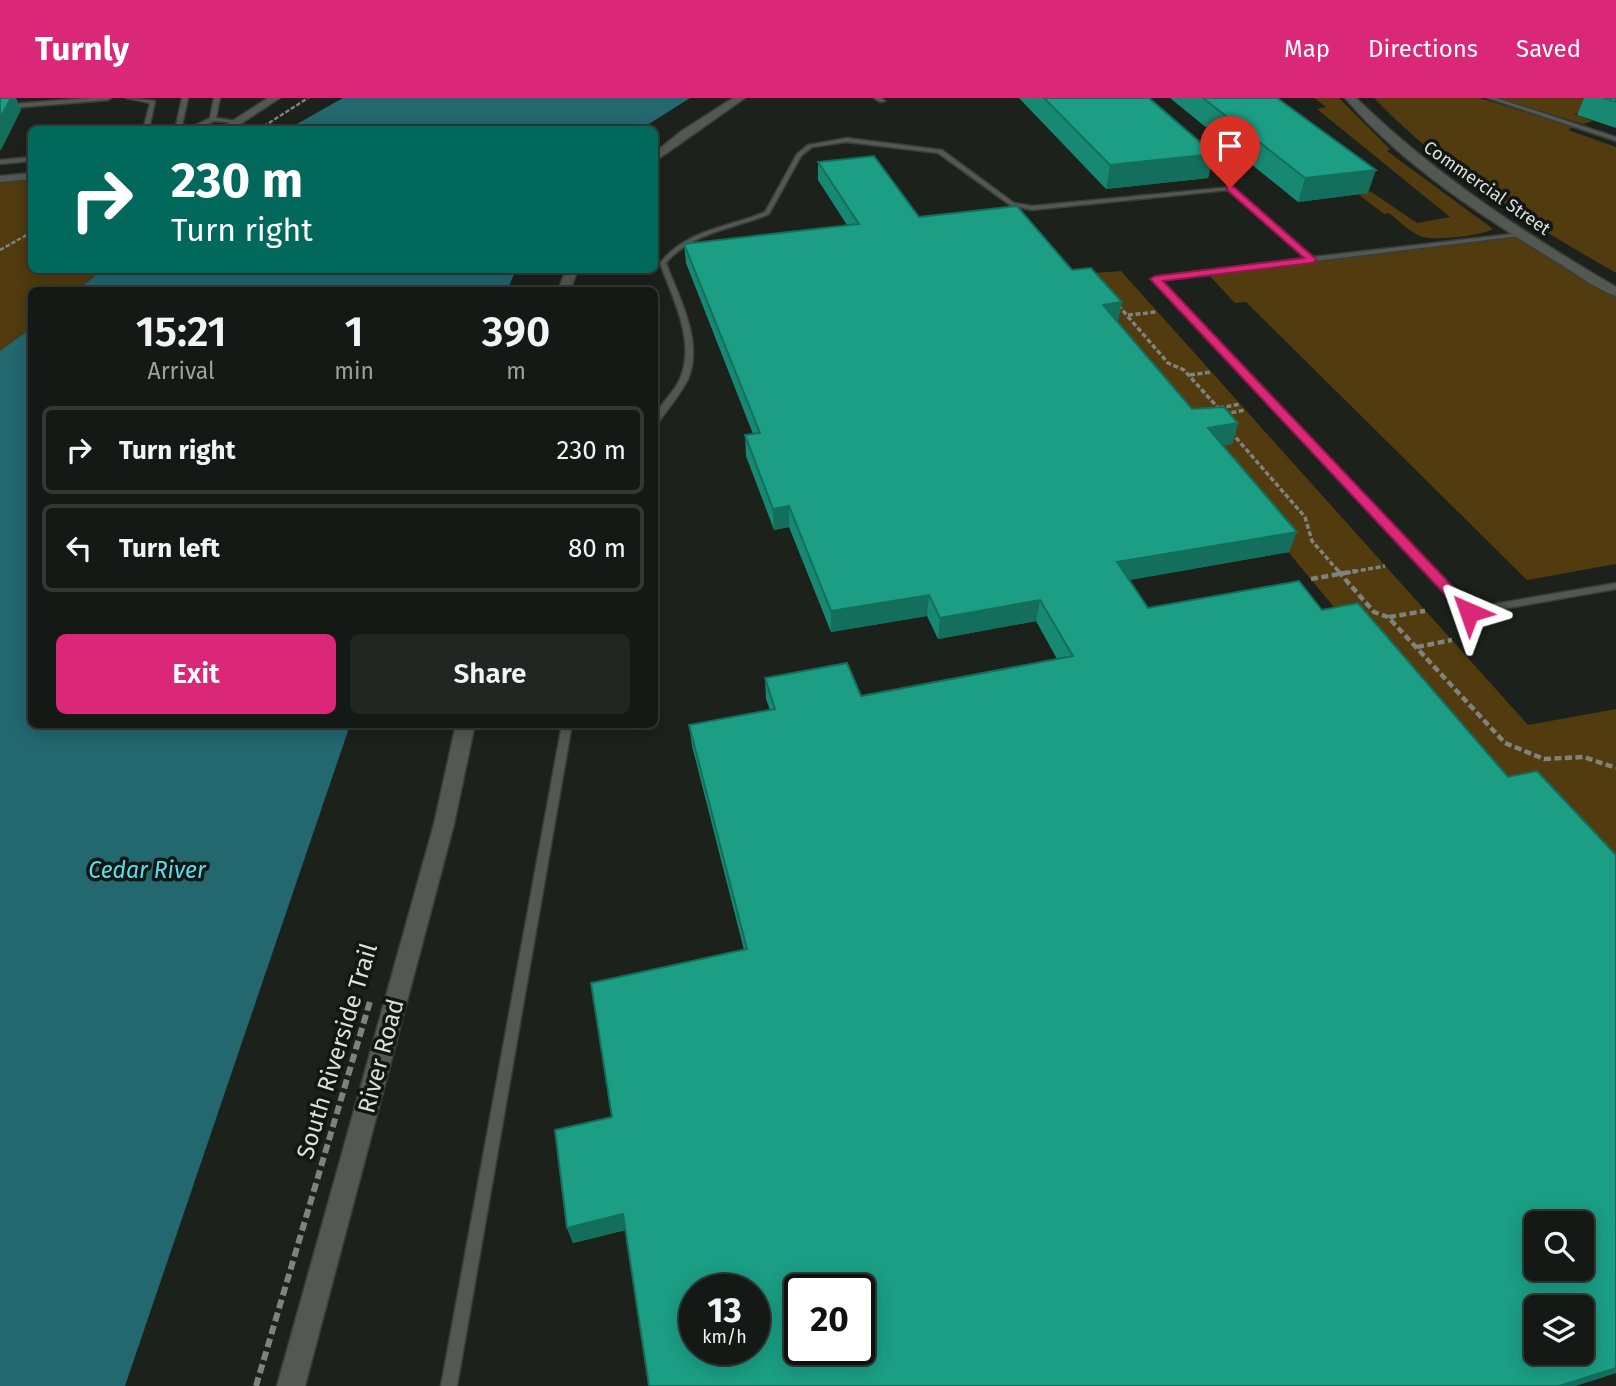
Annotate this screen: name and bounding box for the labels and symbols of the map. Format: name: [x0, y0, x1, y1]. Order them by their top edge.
pin: [1200, 116, 1260, 188]
street label: Commercial Street: [1419, 136, 1555, 240]
position arrow: [1432, 575, 1506, 649]
water label: Cedar River: [88, 856, 207, 884]
street label: South Riverside Trail: [291, 940, 383, 1162]
street label: River Road: [352, 996, 410, 1116]
speed limit sign: 20: [784, 1274, 875, 1365]

